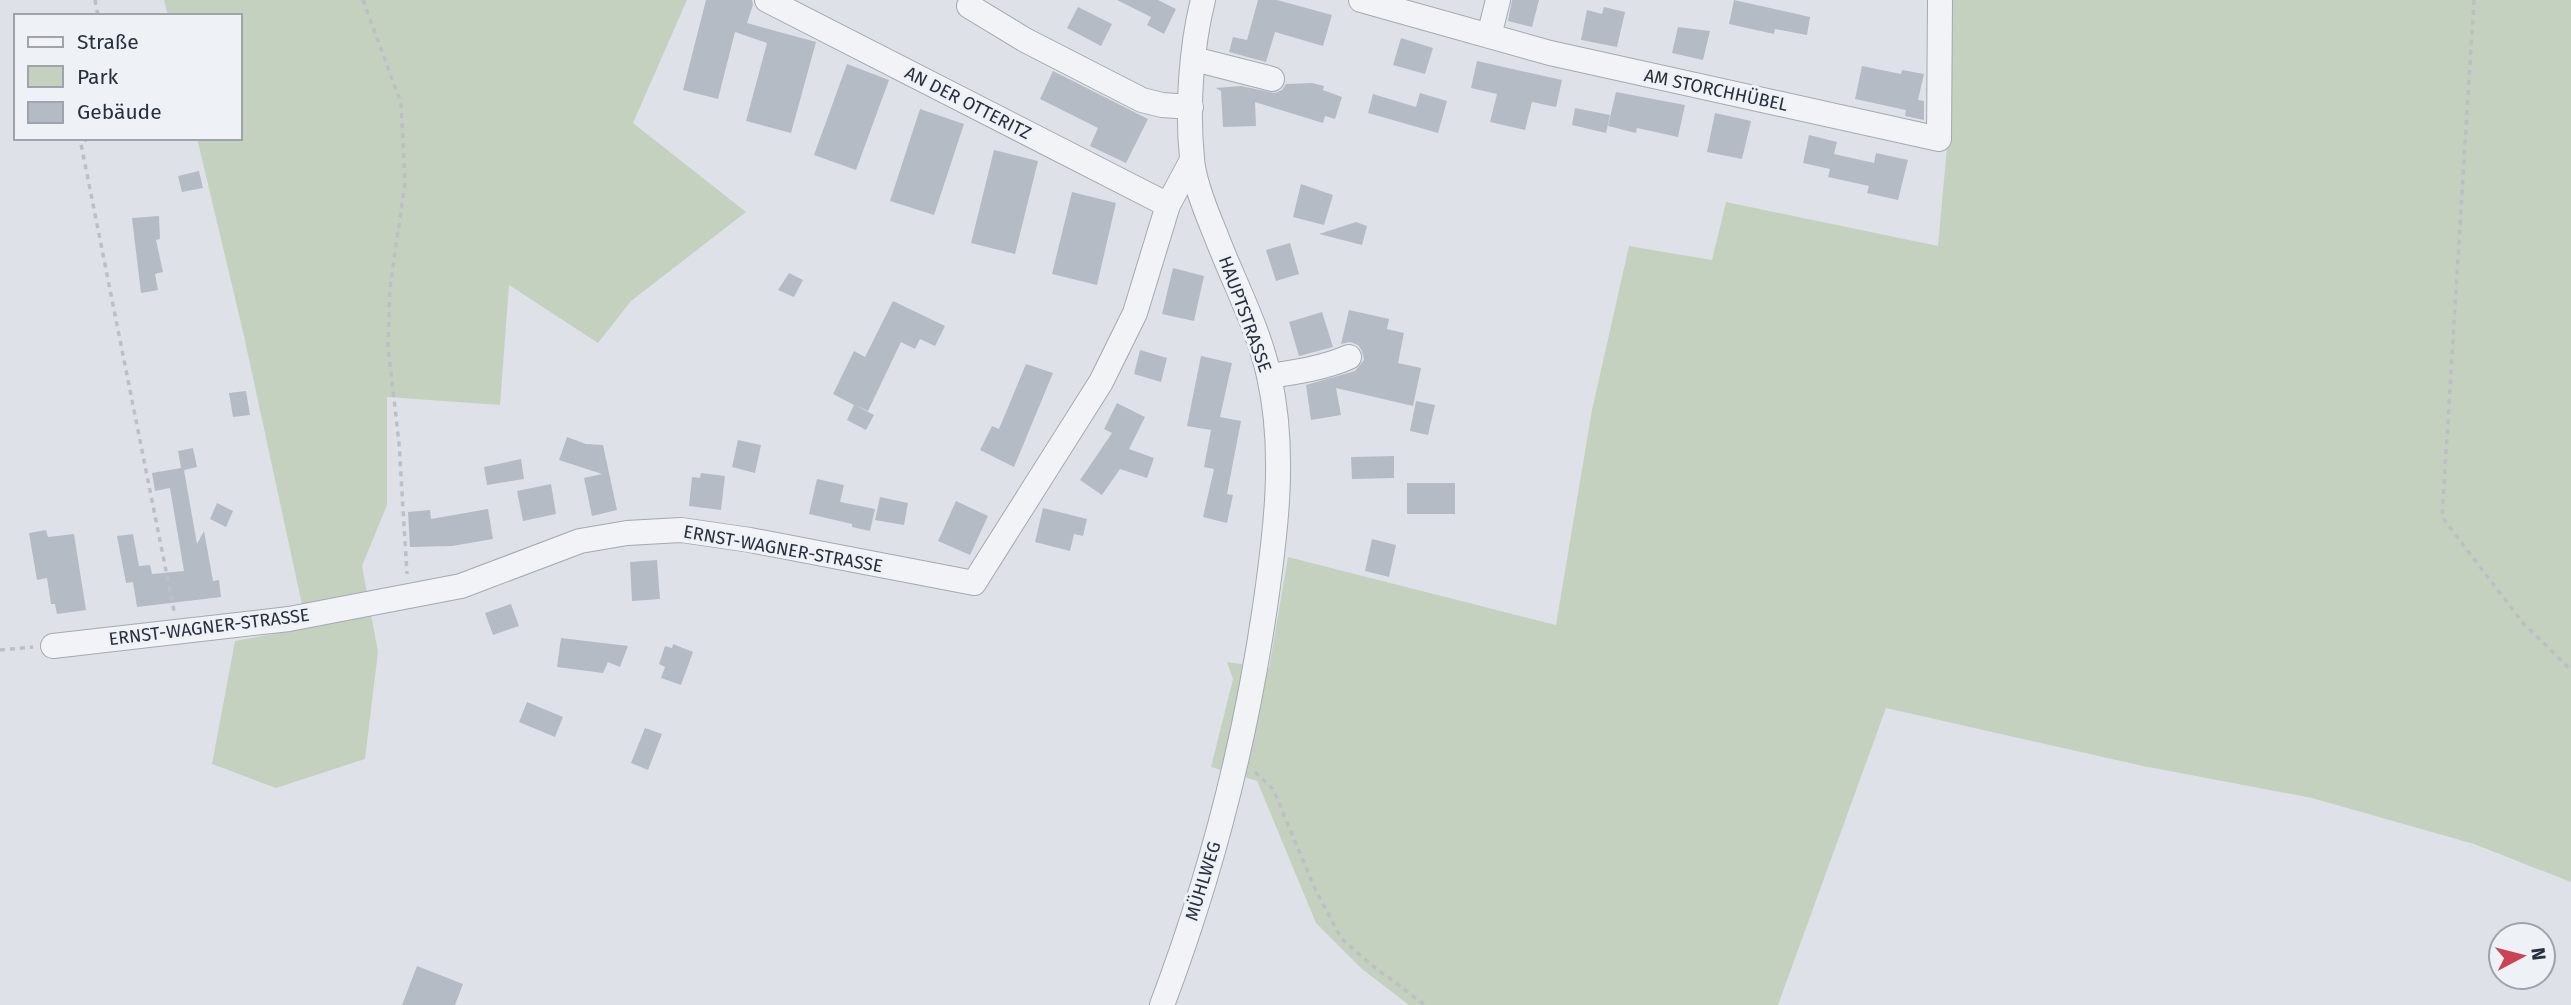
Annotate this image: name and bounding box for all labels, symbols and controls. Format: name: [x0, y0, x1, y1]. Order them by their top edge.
legend: [14, 14, 242, 140]
text: Straße: [77, 29, 139, 55]
street label: AN DER OTTERITZ: [901, 62, 1035, 144]
text: Park: [77, 64, 119, 90]
street label: AM STORCHHÜBEL: [1642, 64, 1790, 116]
text: Gebäude: [77, 99, 162, 125]
street label: HAUPTSTRASSE: [1214, 253, 1276, 375]
street label: ERNST-WAGNER-STRASSE: [682, 521, 884, 577]
street label: ERNST-WAGNER-STRASSE: [107, 604, 311, 650]
street label: MÜHLWEG: [1180, 839, 1226, 923]
north arrow: [2487, 921, 2557, 991]
text: N: [2526, 946, 2551, 962]

